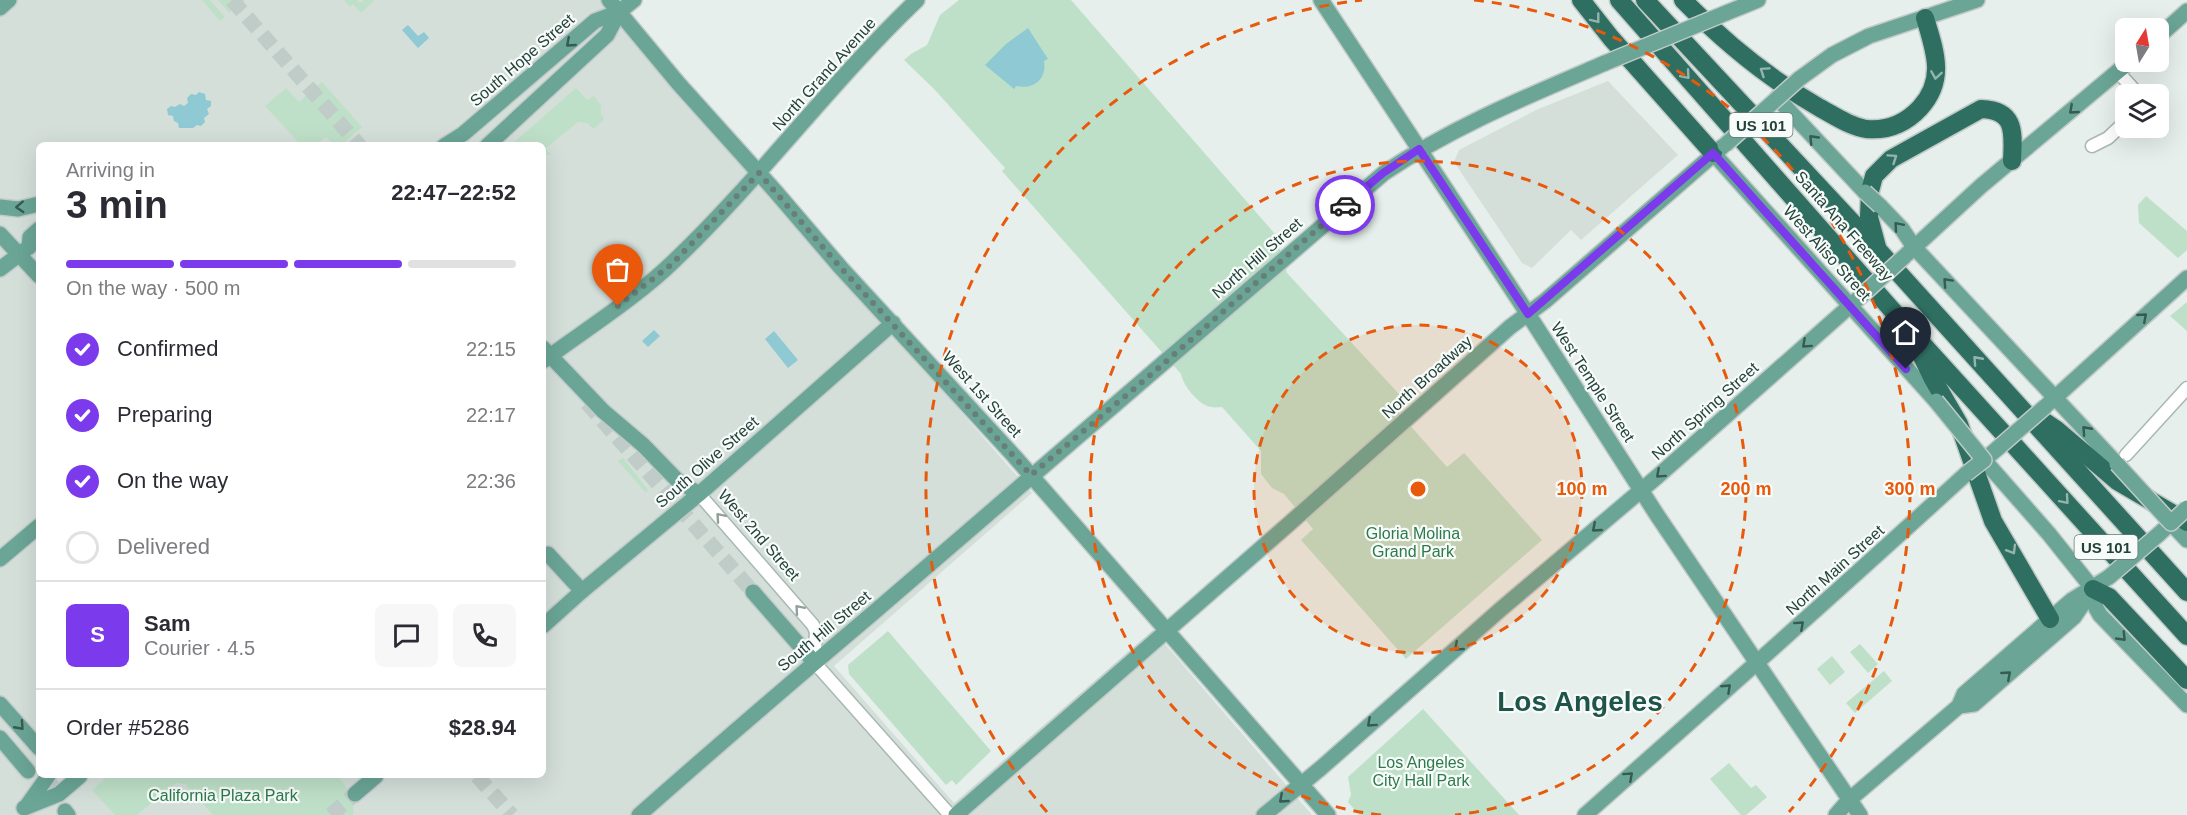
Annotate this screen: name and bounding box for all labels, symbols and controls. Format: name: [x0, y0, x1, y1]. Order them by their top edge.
street label: South Hope Street: [467, 10, 578, 110]
one-way arrow: [1588, 12, 1599, 23]
street label: North Grand Avenue: [769, 14, 879, 134]
north arrow: [2115, 18, 2169, 72]
map controls: [2115, 18, 2169, 138]
one-way arrow: [567, 36, 577, 47]
one-way arrow: [1760, 67, 1771, 78]
one-way arrow: [1679, 69, 1690, 79]
one-way arrow: [1930, 70, 1942, 79]
button: layers: [2115, 84, 2169, 138]
one-way arrow: [2069, 103, 2080, 114]
road number: US 101: [1730, 113, 1792, 137]
one-way arrow: [1809, 135, 1820, 145]
one-way arrow: [1886, 155, 1897, 166]
text: Arriving in: [66, 159, 155, 181]
street label: Santa Ana Freeway: [1792, 168, 1896, 284]
courier: [1315, 175, 1375, 235]
text: 22:47–22:52: [391, 180, 516, 205]
text: 3 min: [66, 183, 168, 226]
icon: car: [1329, 189, 1362, 222]
one-way arrow: [15, 201, 24, 214]
street label: West Aliso Street: [1780, 202, 1874, 304]
street label: North Hill Street: [1209, 214, 1306, 301]
one-way arrow: [1894, 222, 1905, 233]
pin: [592, 244, 643, 306]
icon: bag: [601, 253, 634, 286]
text: On the way · 500 m: [66, 277, 241, 299]
one-way arrow: [1943, 279, 1954, 289]
pin: [1880, 307, 1931, 369]
one-way arrow: [2136, 313, 2147, 324]
icon: home: [1889, 316, 1922, 349]
street label: West Temple Street: [1548, 319, 1638, 445]
street label: North Broadway: [1379, 332, 1475, 422]
icon: check: [66, 333, 99, 366]
text: Confirmed: [117, 336, 218, 361]
one-way arrow: [1803, 337, 1813, 348]
text: 22:15: [466, 338, 516, 360]
street label: West 1st Street: [939, 348, 1025, 441]
one-way arrow: [1973, 356, 1984, 367]
street label: North Spring Street: [1648, 358, 1762, 463]
icon: check: [66, 399, 99, 432]
text: Preparing: [117, 402, 212, 427]
text: 22:17: [466, 404, 516, 426]
street label: South Olive Street: [652, 413, 762, 511]
one-way arrow: [2082, 427, 2093, 437]
icon: check: [66, 465, 99, 498]
one-way arrow: [1657, 467, 1667, 478]
text: On the way: [117, 468, 228, 493]
text: 22:36: [466, 470, 516, 492]
centre of rings: [1408, 479, 1428, 499]
text: 100 m: [1556, 479, 1608, 499]
text: 200 m: [1720, 479, 1772, 499]
text: 300 m: [1884, 479, 1936, 499]
street label: West 2nd Street: [715, 486, 803, 584]
one-way arrow: [2058, 493, 2069, 504]
one-way arrow: [716, 513, 727, 524]
one-way arrow: [1592, 521, 1603, 532]
street label: North Main Street: [1783, 521, 1888, 618]
park label: Gloria Molina Grand Park: [1366, 525, 1460, 560]
text: Delivered: [117, 534, 210, 559]
road number: US 101: [2074, 535, 2138, 559]
one-way arrow: [2004, 544, 2016, 554]
street label: South Hill Street: [774, 587, 874, 675]
button: chat: [375, 604, 438, 667]
button: phone: [453, 604, 516, 667]
one-way arrow: [795, 605, 806, 616]
text: Sam: [144, 611, 190, 636]
one-way arrow: [1793, 621, 1804, 632]
text: S: [90, 622, 105, 647]
one-way arrow: [2115, 631, 2126, 641]
text: Courier · 4.5: [144, 637, 255, 659]
one-way arrow: [1454, 640, 1465, 651]
one-way arrow: [2000, 671, 2011, 682]
one-way arrow: [1720, 684, 1731, 695]
district label: Los Angeles: [1497, 686, 1663, 717]
text: Order #5286: [66, 715, 190, 740]
text: $28.94: [449, 715, 516, 740]
one-way arrow: [1367, 716, 1378, 727]
one-way arrow: [12, 719, 23, 730]
park label: Los Angeles City Hall Park: [1373, 754, 1470, 789]
one-way arrow: [1622, 772, 1633, 783]
park label: California Plaza Park: [148, 787, 299, 804]
one-way arrow: [1279, 792, 1290, 803]

